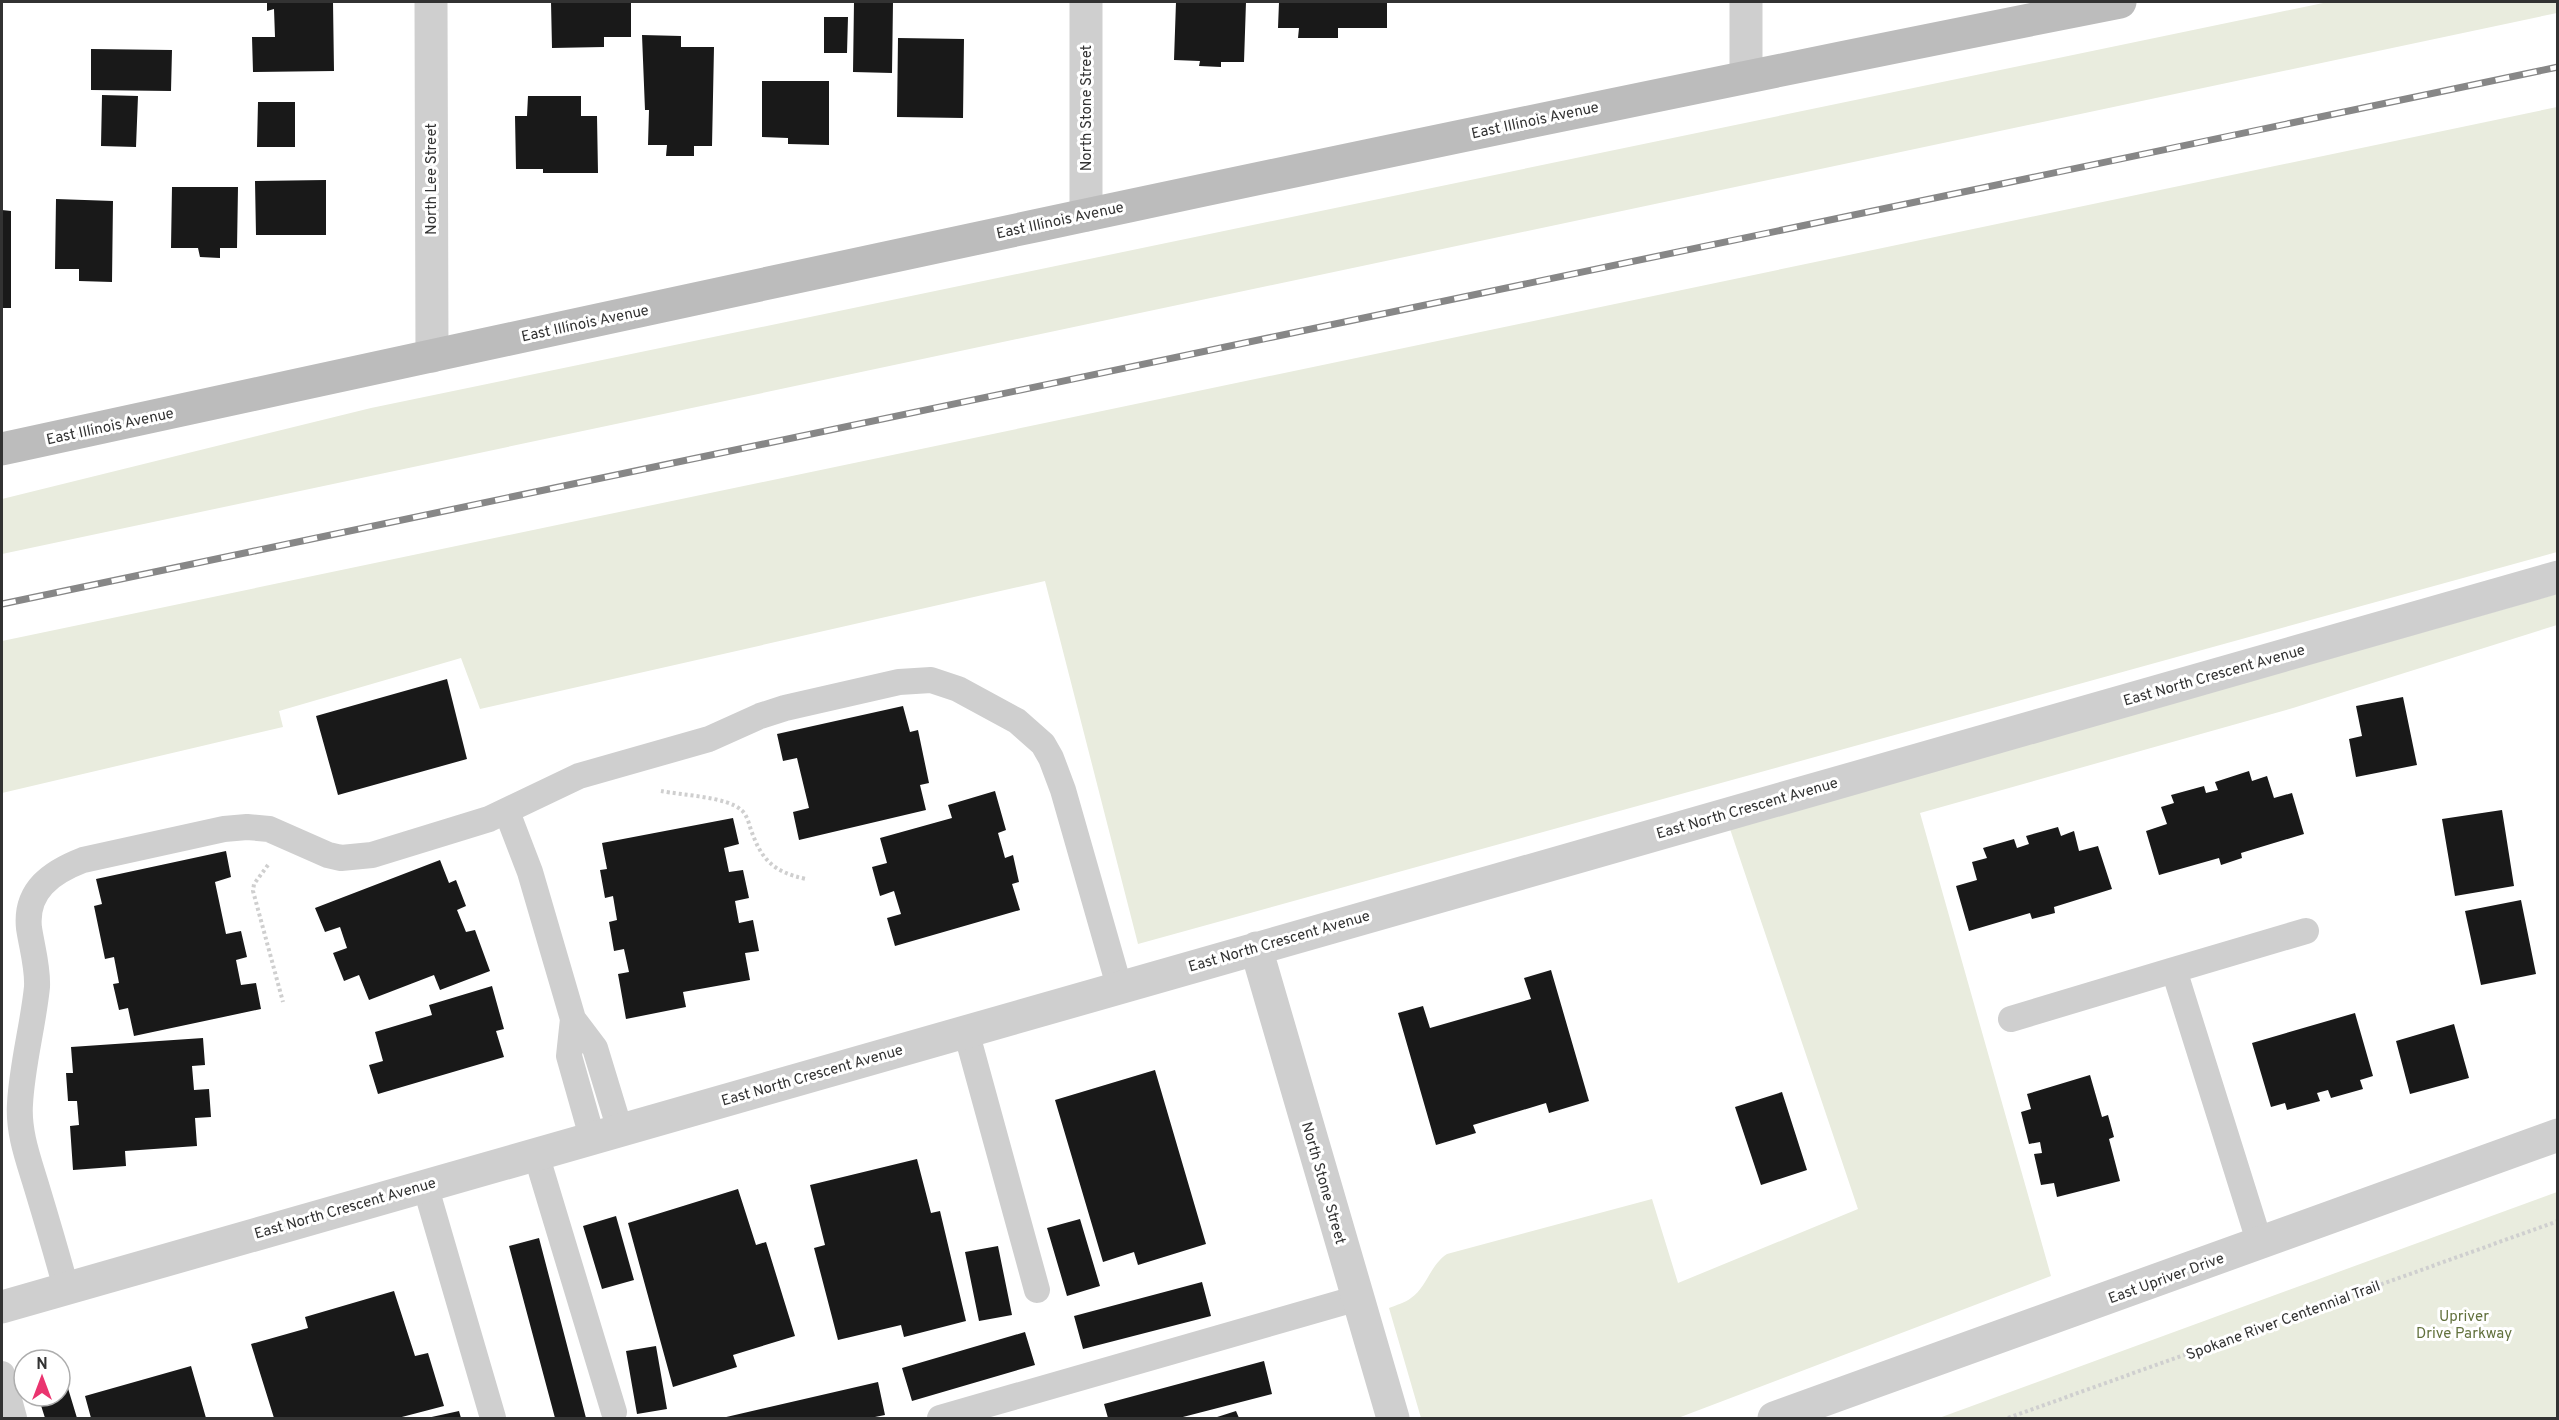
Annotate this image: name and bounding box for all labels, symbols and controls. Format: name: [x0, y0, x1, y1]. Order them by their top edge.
street label: North Stone Street: [1078, 45, 1097, 171]
street label: East Illinois Avenue: [1470, 99, 1601, 144]
street label: North Lee Street: [423, 123, 442, 235]
street label: East Illinois Avenue: [995, 199, 1126, 244]
street label: East Illinois Avenue: [520, 302, 651, 347]
street label: East Illinois Avenue: [45, 405, 176, 450]
street label: East North Crescent Avenue: [2121, 641, 2307, 711]
street label: East North Crescent Avenue: [1654, 774, 1840, 844]
street label: East North Crescent Avenue: [1186, 907, 1372, 977]
street label: East North Crescent Avenue: [719, 1041, 905, 1111]
street label: North Stone Street: [1296, 1120, 1349, 1247]
street label: East North Crescent Avenue: [252, 1174, 438, 1244]
street label: East Upriver Drive: [2106, 1250, 2227, 1309]
street label: Spokane River Centennial Trail: [2184, 1277, 2383, 1365]
park label: Upriver Drive Parkway: [2416, 1308, 2512, 1344]
north arrow: [12, 1348, 72, 1408]
text: N: [36, 1355, 48, 1375]

